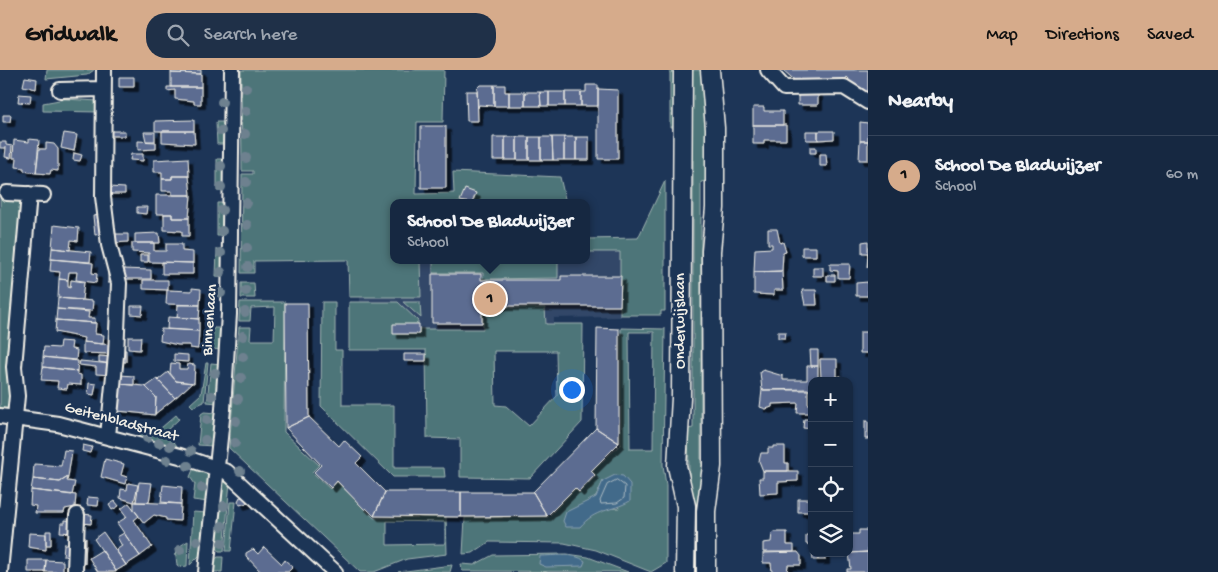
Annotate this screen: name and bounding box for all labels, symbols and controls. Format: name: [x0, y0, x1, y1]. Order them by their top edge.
search box: [146, 13, 496, 58]
text: Gridwalk: [25, 21, 116, 50]
icon: search: [164, 21, 192, 49]
text: Search here: [204, 24, 297, 47]
text: Map: [986, 25, 1018, 46]
text: Directions: [1046, 25, 1119, 46]
text: Saved: [1147, 25, 1193, 46]
text: Nearby: [888, 90, 953, 115]
text: School De Bladwijzer: [935, 155, 1100, 178]
text: 1: [901, 166, 907, 185]
text: 60 m: [1166, 166, 1198, 185]
text: School: [935, 178, 977, 197]
popup: [390, 199, 590, 264]
text: School De Bladwijzer: [407, 211, 573, 234]
text: School: [407, 234, 449, 253]
street label: Onderwijslaan: [672, 273, 691, 369]
pin: 1: [474, 280, 506, 318]
street label: Binnenlaan: [199, 283, 223, 357]
your location: [559, 377, 585, 403]
map controls: [808, 377, 853, 557]
button: +: [808, 377, 853, 422]
street label: Geitenbladstraat: [62, 399, 181, 448]
button: −: [808, 422, 853, 467]
button: locate: [808, 467, 853, 512]
button: layers: [808, 512, 853, 557]

